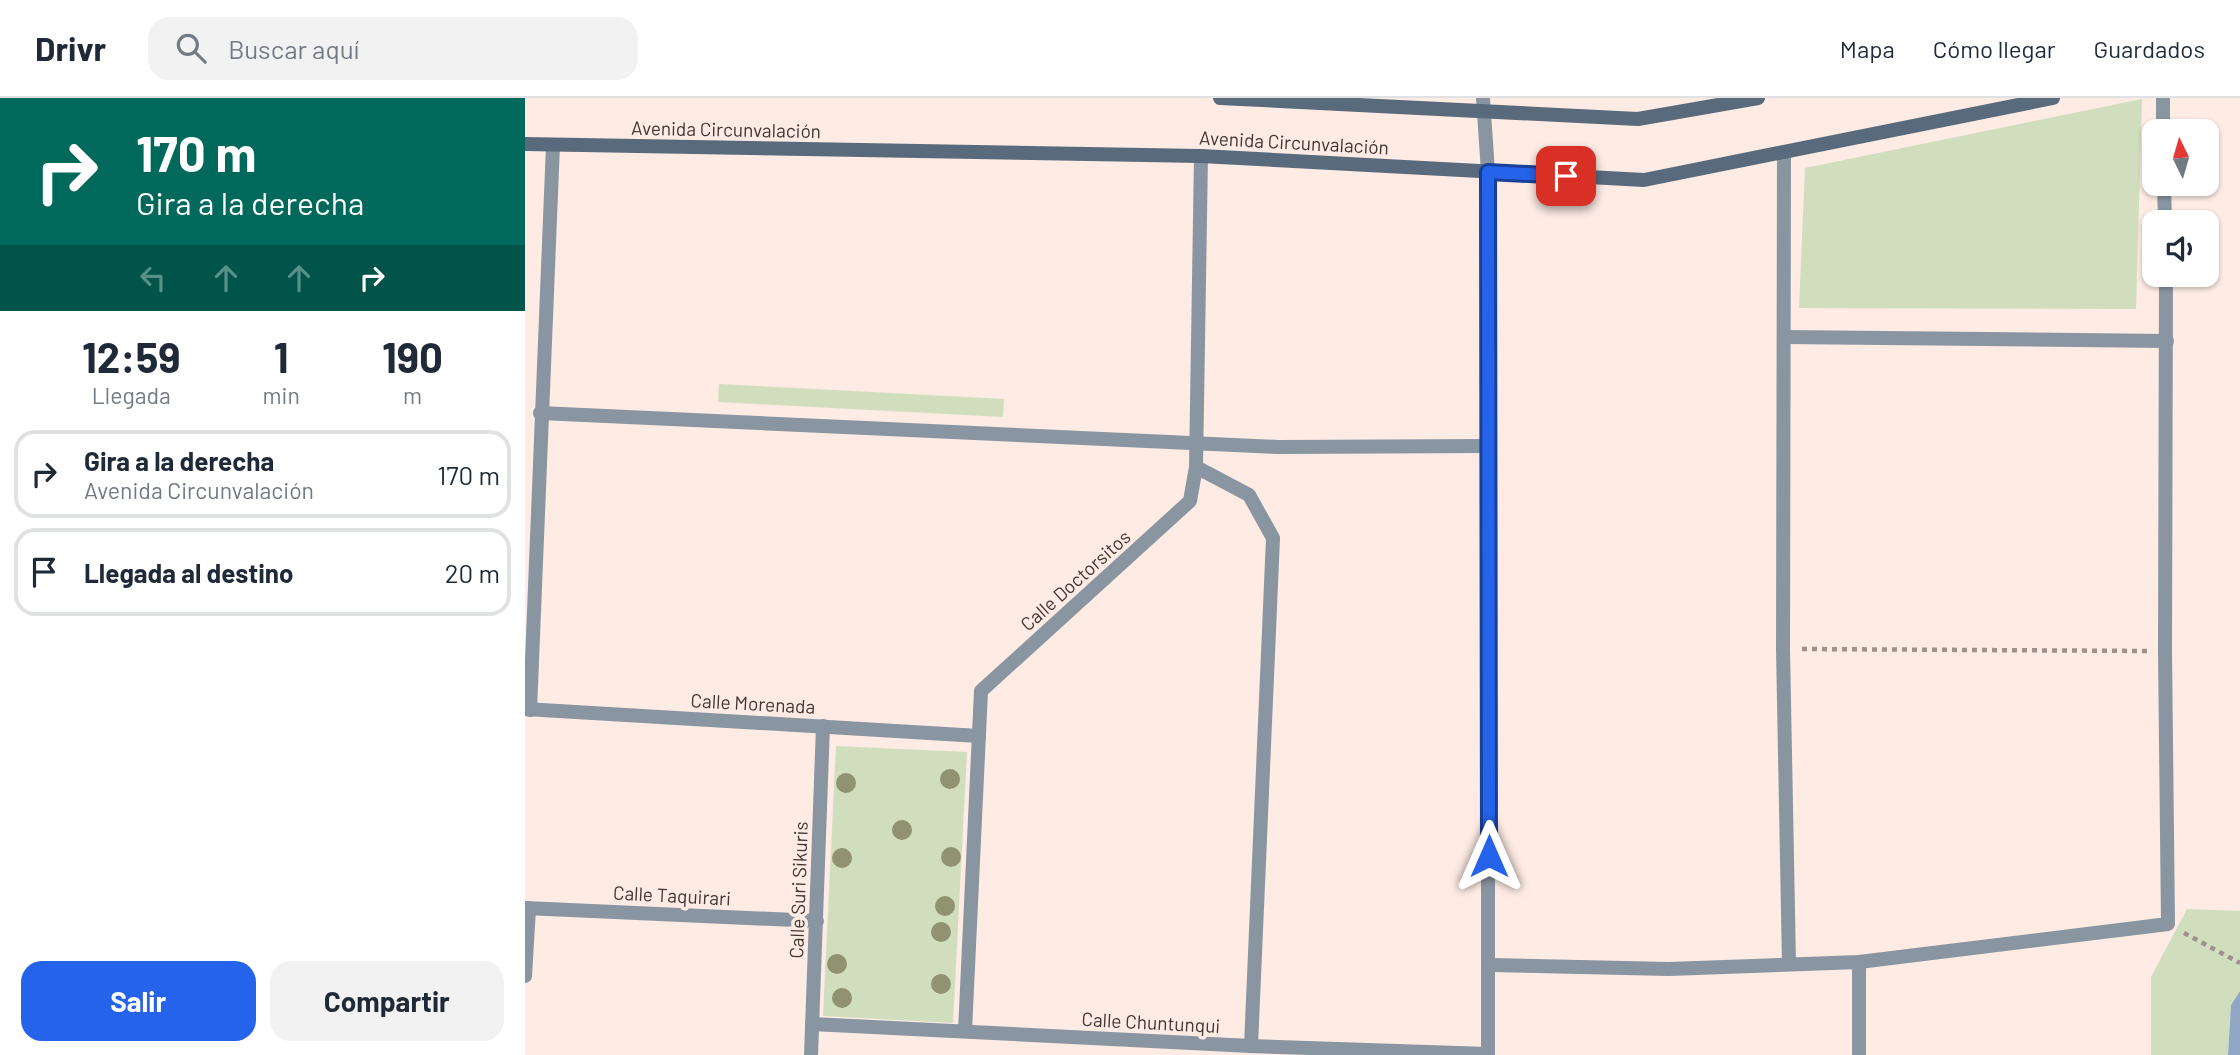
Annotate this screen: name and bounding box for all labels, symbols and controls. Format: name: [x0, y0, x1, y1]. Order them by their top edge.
search box: [148, 17, 638, 80]
text: Drivr: [35, 28, 106, 68]
icon: search: [172, 29, 210, 67]
text: Buscar aquí: [228, 33, 359, 64]
text: Mapa: [1840, 34, 1895, 63]
text: Cómo llegar: [1933, 34, 2055, 63]
text: Guardados: [2093, 34, 2205, 63]
street label: Avenida Circunvalación: [631, 116, 821, 142]
north arrow: [2142, 119, 2219, 196]
map controls: [2142, 119, 2219, 287]
text: 170 m: [136, 123, 256, 182]
icon: right: [21, 126, 112, 217]
street label: Avenida Circunvalación: [1199, 126, 1389, 158]
pin: [1536, 146, 1596, 206]
icon: arrive: [1547, 157, 1585, 195]
text: Gira a la derecha: [136, 183, 364, 221]
button: sound: [2142, 210, 2219, 287]
icon: left: [134, 259, 172, 297]
icon: ahead: [207, 259, 245, 297]
icon: ahead: [280, 259, 318, 297]
icon: right: [353, 259, 391, 297]
text: 12:59: [82, 331, 181, 381]
text: 1: [274, 331, 289, 381]
text: 190: [382, 331, 443, 381]
text: Llegada: [92, 381, 171, 409]
text: min: [263, 381, 300, 409]
text: m: [403, 381, 422, 409]
text: Gira a la derecha: [84, 445, 274, 476]
icon: right: [25, 455, 63, 493]
text: 170 m: [437, 459, 500, 490]
text: Avenida Circunvalación: [84, 476, 314, 504]
street label: Calle Doctorsitos: [1015, 525, 1135, 635]
icon: arrive: [25, 553, 63, 591]
text: Llegada al destino: [84, 557, 293, 588]
text: 20 m: [445, 557, 500, 588]
street label: Calle Morenada: [690, 688, 816, 718]
position arrow: [1452, 819, 1526, 893]
street label: Calle Suri Sikuris: [784, 821, 812, 959]
street label: Calle Taquirari: [613, 880, 731, 910]
button: Salir: [21, 961, 256, 1041]
button: Compartir: [270, 961, 504, 1041]
street label: Calle Chuntunqui: [1081, 1007, 1221, 1037]

